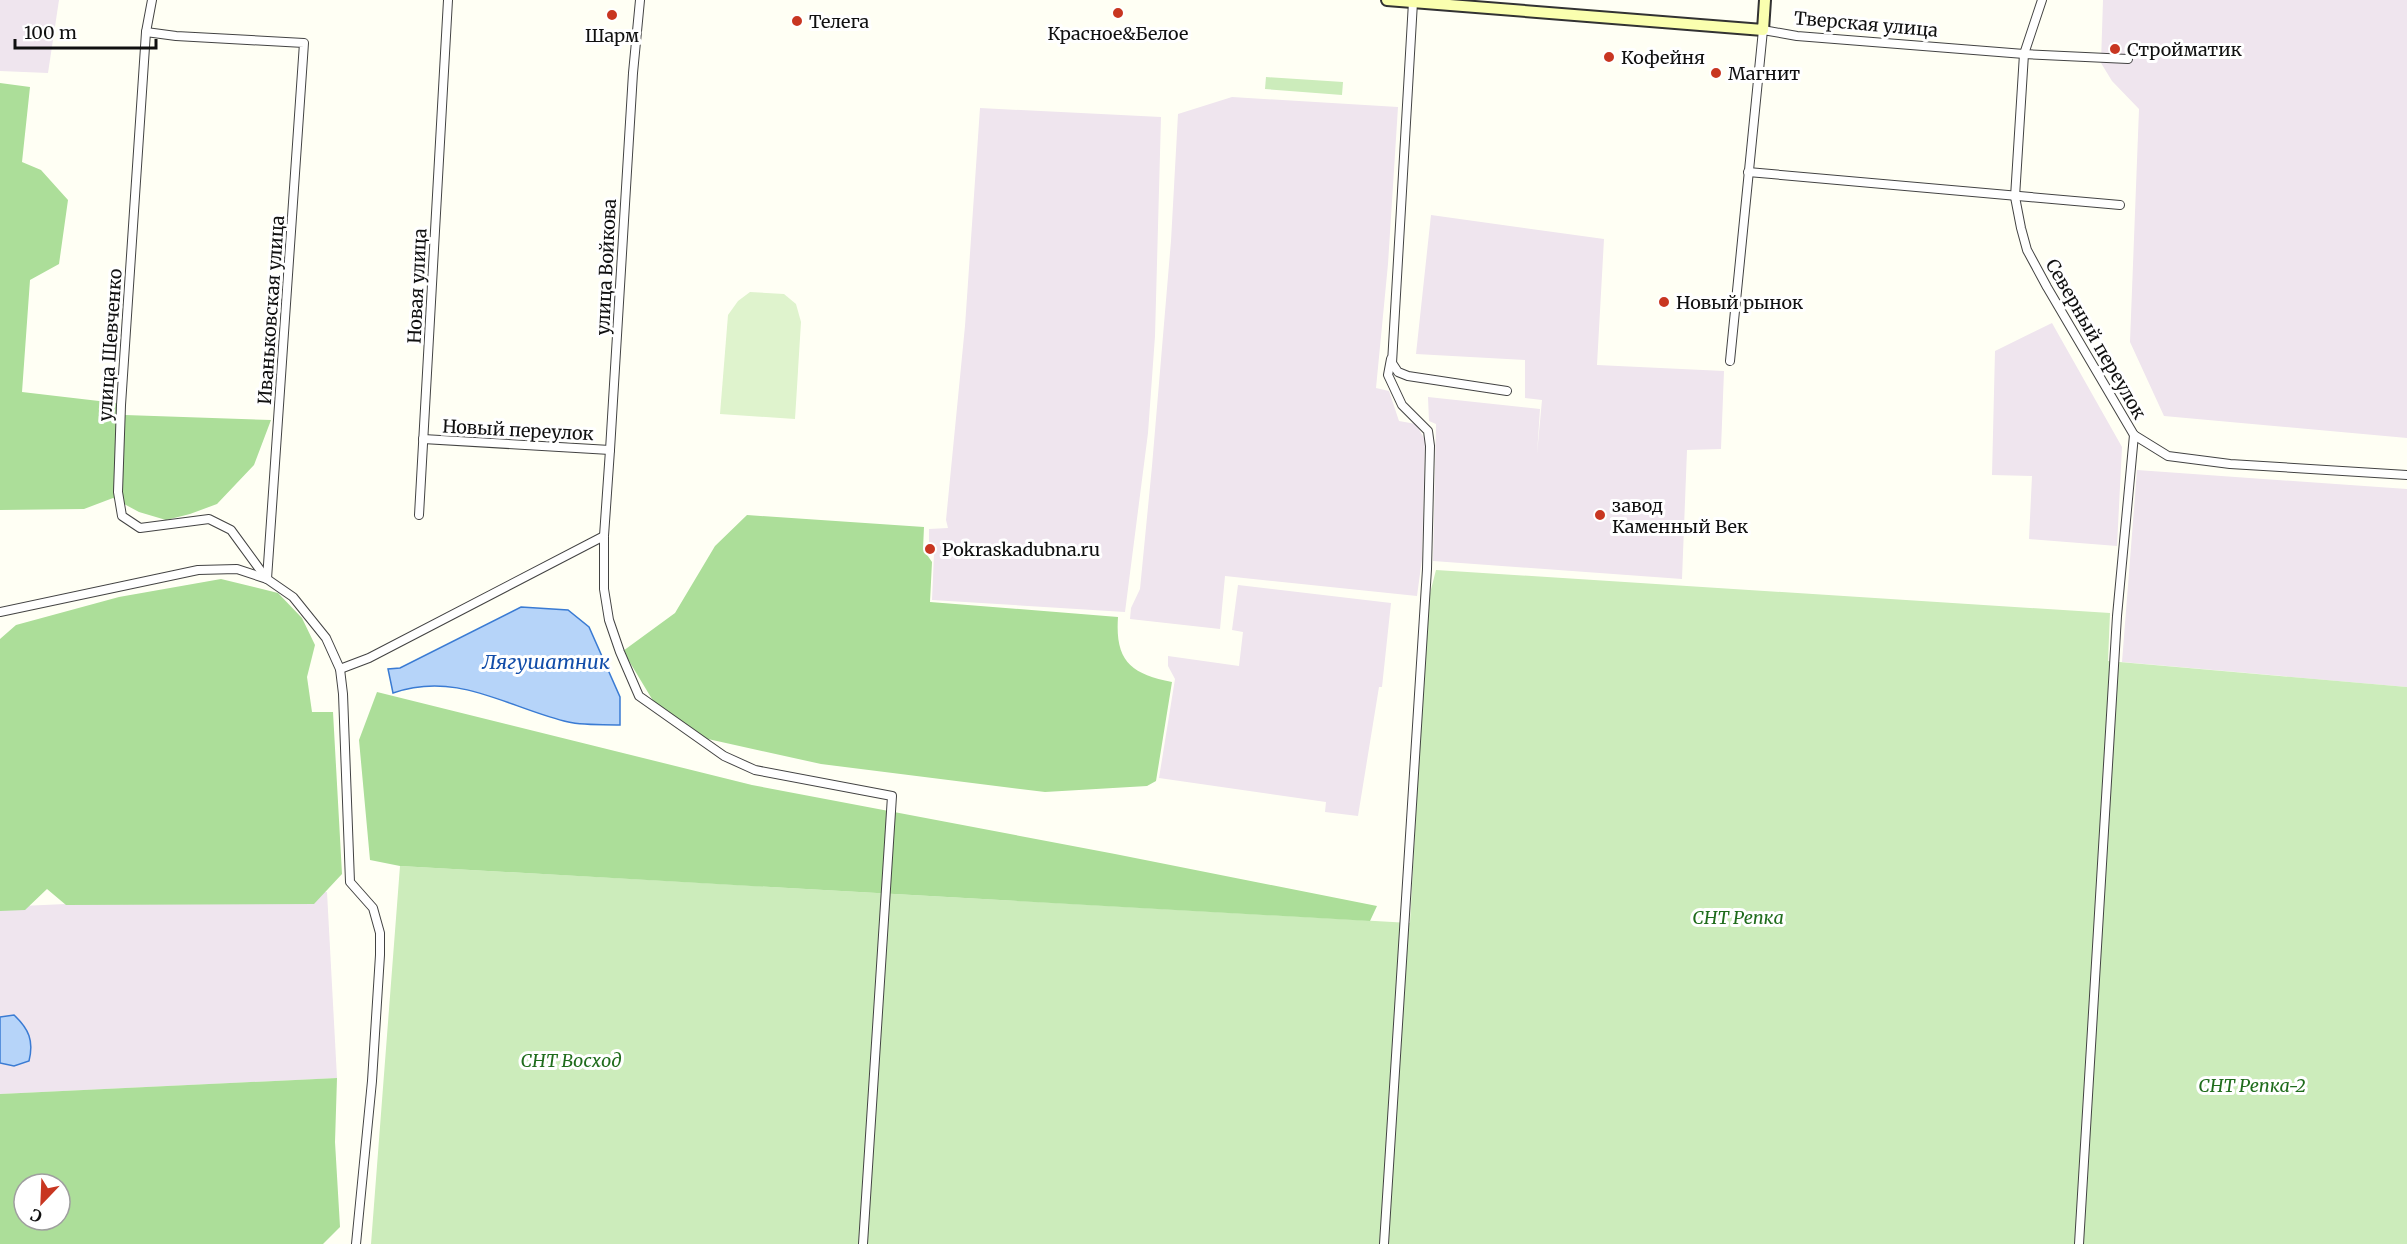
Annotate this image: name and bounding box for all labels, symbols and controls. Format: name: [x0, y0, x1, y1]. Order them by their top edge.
marker: Красное&Белое: [1111, 6, 1125, 20]
street label: Тверская улица: [1793, 6, 1939, 42]
marker: Шарм: [605, 8, 619, 22]
place label: Телега: [809, 10, 869, 33]
scale bar: [15, 12, 156, 50]
marker: Телега: [790, 14, 804, 28]
text: 100 m: [24, 21, 77, 44]
place label: Красное&Белое: [1048, 22, 1188, 45]
place label: Шарм: [585, 24, 640, 47]
place label: Стройматик: [2127, 38, 2243, 61]
marker: Стройматик: [2108, 42, 2122, 56]
place label: Кофейня: [1621, 46, 1705, 69]
marker: Кофейня: [1602, 50, 1616, 64]
place label: Магнит: [1728, 62, 1800, 85]
marker: Магнит: [1709, 66, 1723, 80]
street label: улица Войкова: [591, 198, 621, 336]
street label: Иваньковская улица: [253, 214, 289, 405]
street label: Новая улица: [402, 227, 432, 344]
street label: Северный переулок: [2041, 255, 2152, 424]
street label: улица Шевченко: [93, 268, 127, 422]
place label: Новый рынок: [1676, 291, 1804, 314]
marker: Новый рынок: [1657, 295, 1671, 309]
street label: Новый переулок: [442, 415, 595, 445]
place label: завод Каменный Век: [1612, 494, 1749, 538]
marker: завод Каменный Век: [1593, 508, 1607, 522]
place label: Pokraskadubna.ru: [942, 538, 1100, 561]
marker: Pokraskadubna.ru: [923, 542, 937, 556]
water label: Лягушатник: [481, 649, 610, 674]
park label: СНТ Репка: [1692, 906, 1784, 929]
park label: СНТ Восход: [521, 1049, 621, 1072]
park label: СНТ Репка-2: [2198, 1074, 2306, 1097]
north arrow: [12, 1172, 72, 1232]
text: С: [27, 1205, 45, 1227]

